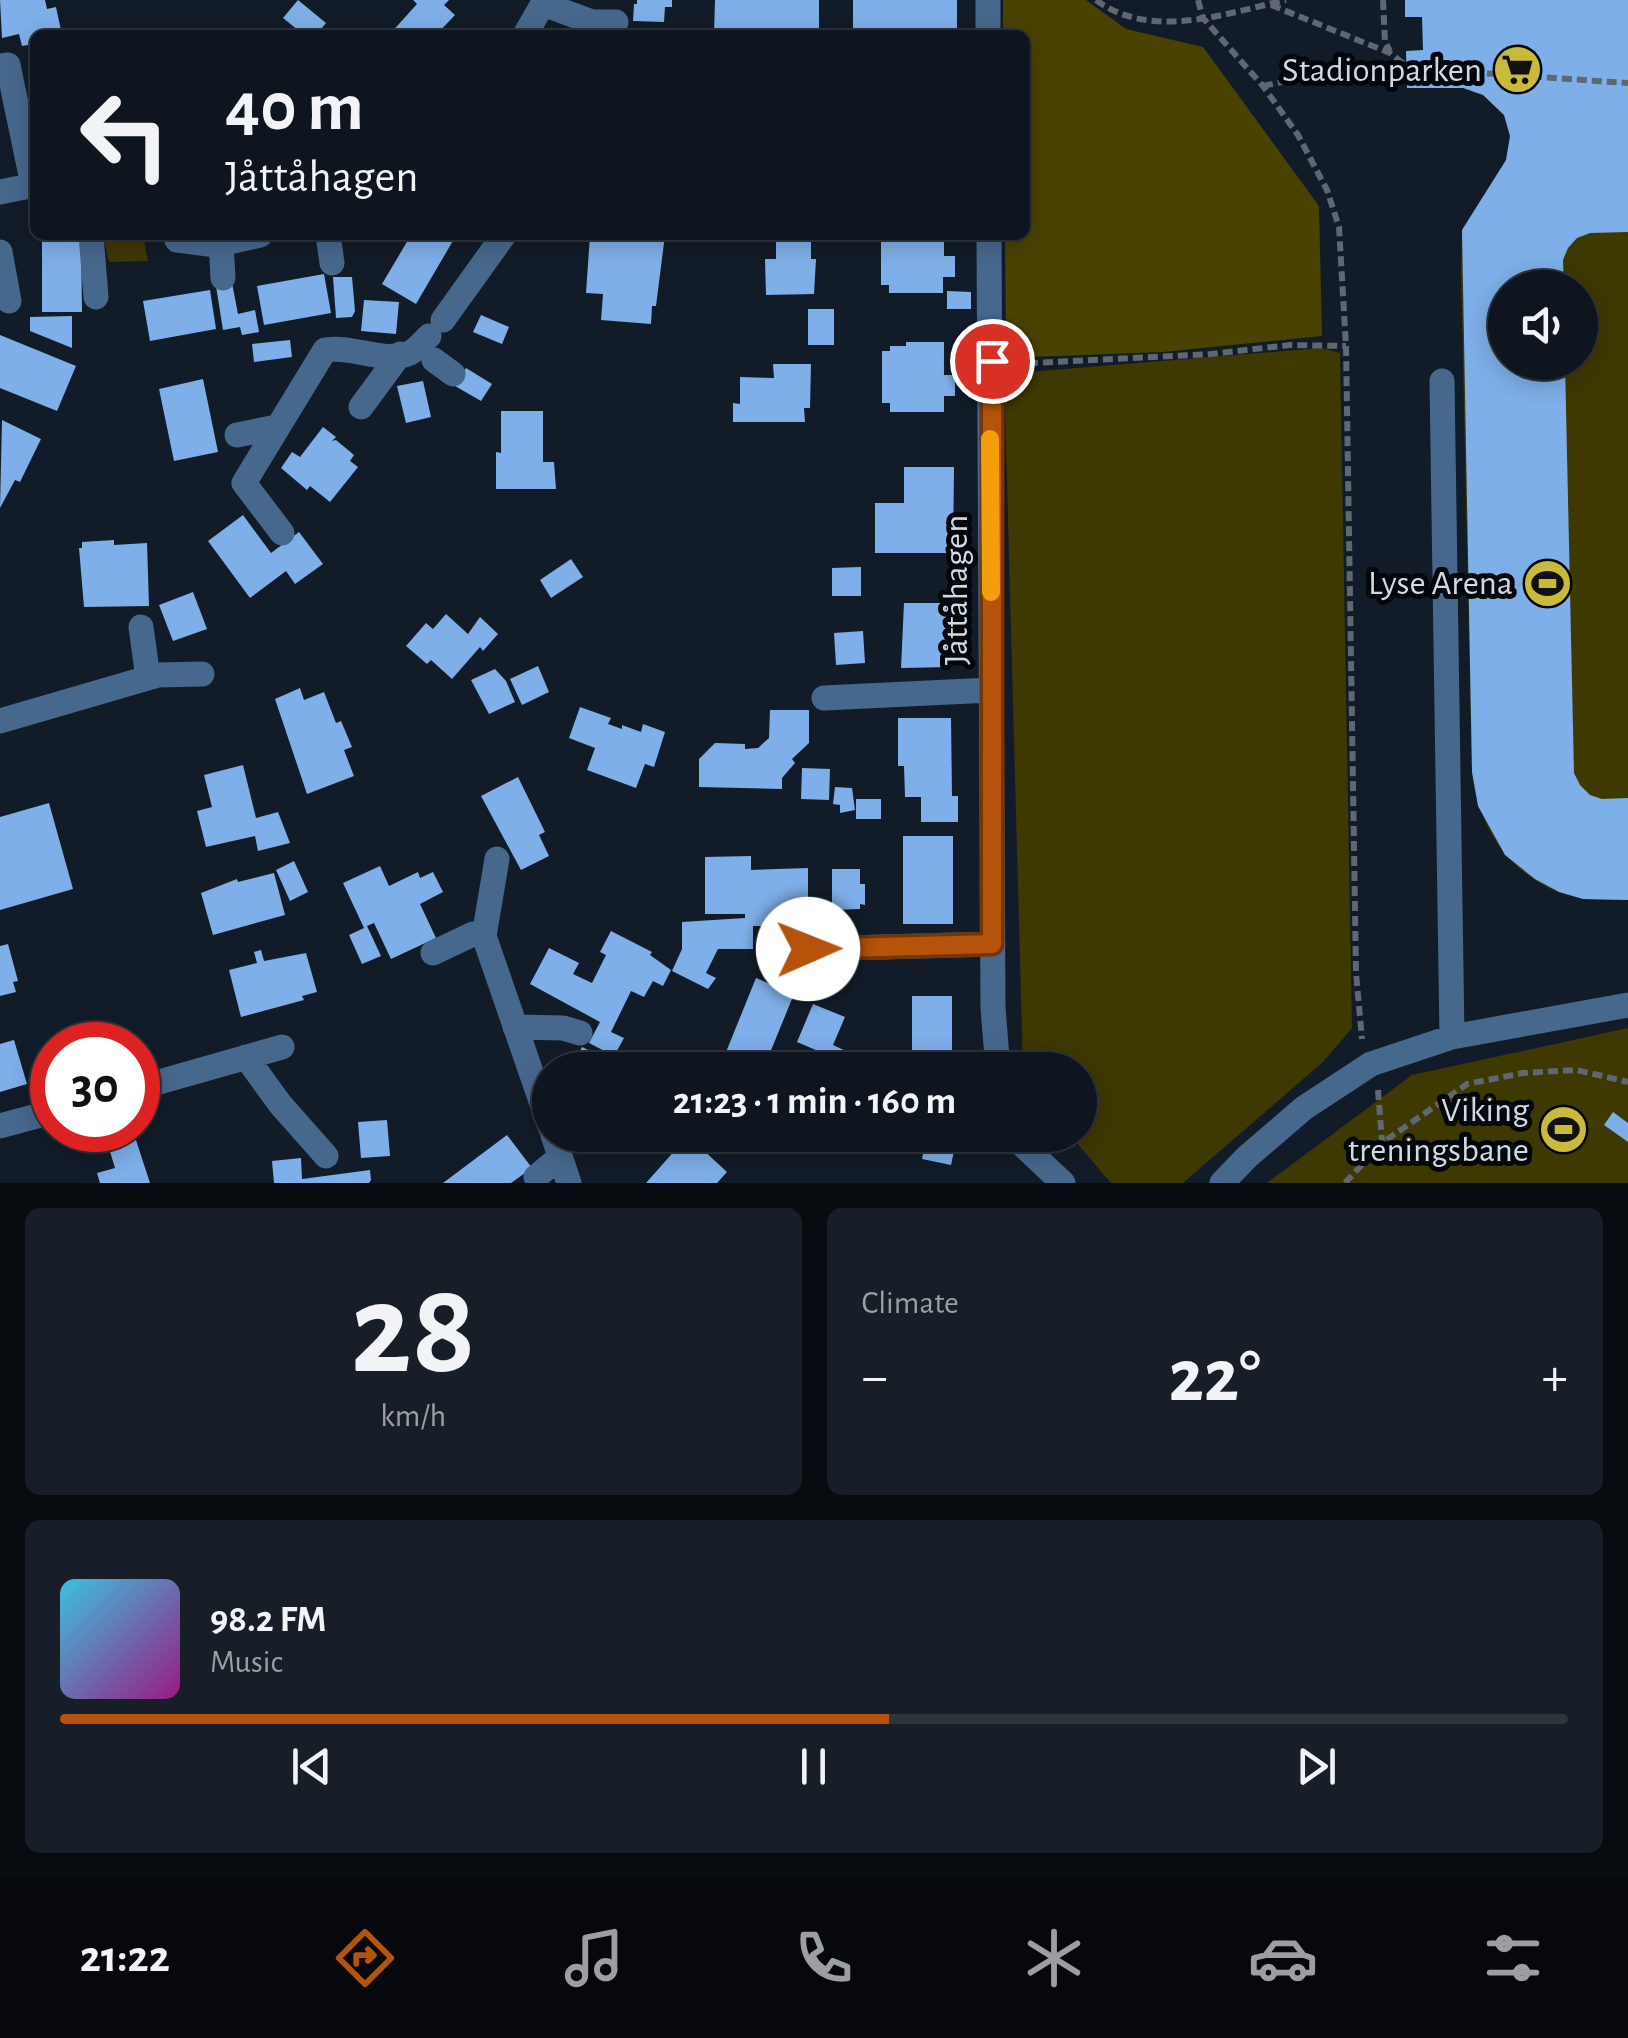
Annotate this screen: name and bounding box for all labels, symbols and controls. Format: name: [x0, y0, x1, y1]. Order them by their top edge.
supermarket icon: Stadionparken: [1491, 44, 1543, 96]
place label: Stadionparken: [1282, 53, 1482, 88]
icon: left: [60, 70, 190, 200]
text: 40 m: [225, 73, 364, 143]
text: Jåttåhagen: [225, 155, 418, 200]
map controls: [1488, 270, 1598, 380]
button: sound: [1488, 270, 1598, 380]
pin: [950, 319, 1035, 404]
icon: arrive: [965, 334, 1020, 389]
street label: Jåttåhagen: [939, 515, 974, 665]
sports icon: Lyse Arena: [1522, 557, 1574, 609]
place label: Lyse Arena: [1368, 566, 1513, 601]
position arrow: [756, 897, 860, 1001]
speed limit sign: 30: [30, 1022, 160, 1152]
text: 21:23 · 1 min · 160 m: [673, 1083, 956, 1121]
place label: Viking treningsbane: [1348, 1093, 1529, 1168]
sports icon: Viking treningsbane: [1538, 1104, 1590, 1156]
text: 28: [351, 1267, 476, 1397]
text: Climate: [862, 1287, 959, 1319]
text: 22°: [1168, 1340, 1261, 1415]
text: −: [862, 1350, 888, 1405]
text: +: [1542, 1350, 1568, 1405]
text: km/h: [380, 1400, 446, 1432]
text: 98.2 FM: [210, 1601, 327, 1639]
text: Music: [210, 1646, 283, 1678]
icon: previous: [284, 1739, 339, 1794]
icon: pause: [786, 1739, 841, 1794]
icon: next: [1289, 1739, 1344, 1794]
icon: directions: [330, 1923, 400, 1993]
icon: music: [559, 1923, 629, 1993]
icon: phone: [789, 1923, 859, 1993]
icon: climate: [1019, 1923, 1089, 1993]
icon: car: [1248, 1923, 1318, 1993]
icon: filters: [1478, 1923, 1548, 1993]
text: 21:22: [80, 1935, 170, 1980]

